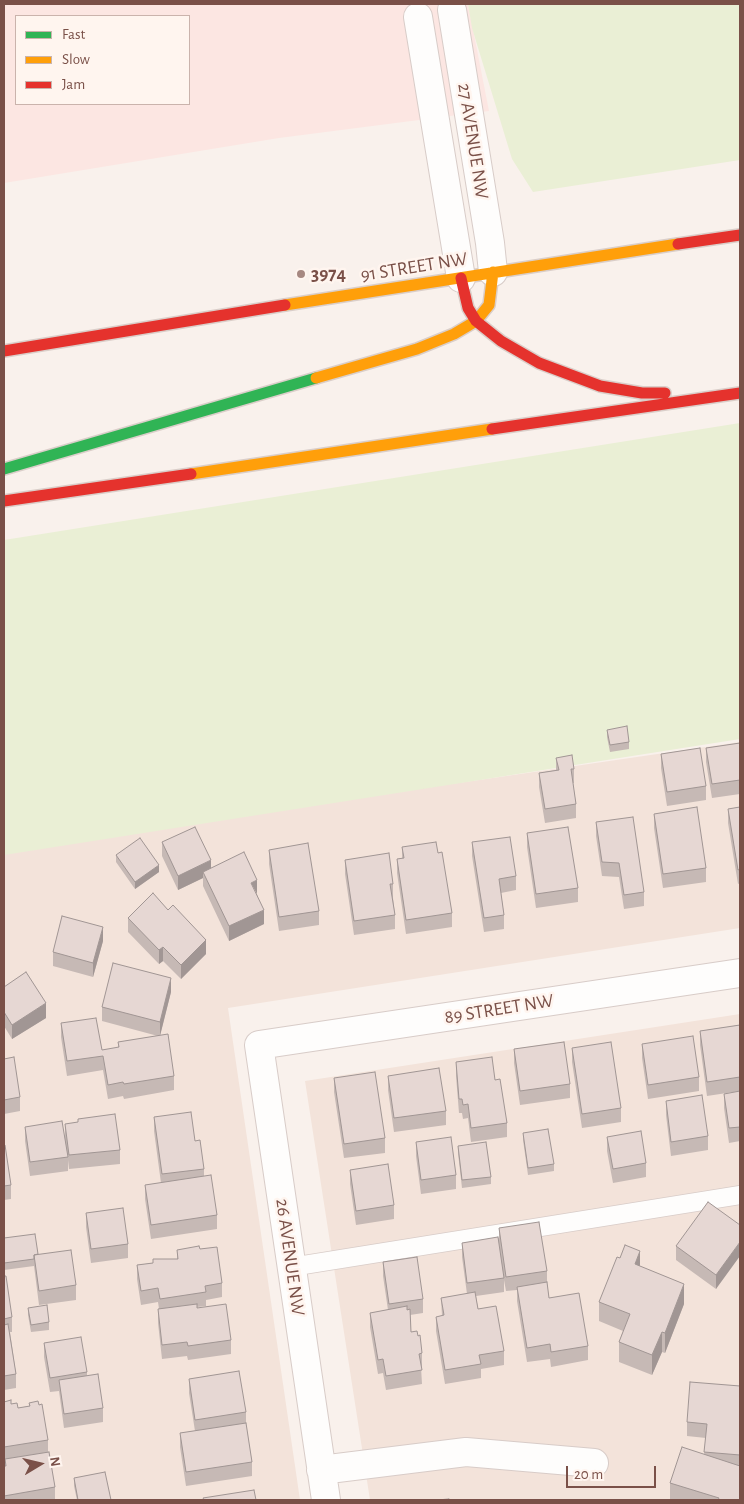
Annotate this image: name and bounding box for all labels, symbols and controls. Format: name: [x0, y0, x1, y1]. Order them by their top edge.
legend: [15, 15, 190, 105]
text: Fast: [62, 27, 85, 42]
text: Slow: [62, 52, 90, 67]
text: Jam: [62, 77, 85, 92]
street label: 27 AVENUE NW: [453, 81, 493, 201]
street label: 91 STREET NW: [359, 247, 469, 287]
place label: 3974: [311, 263, 346, 285]
marker: 3974: [295, 268, 307, 280]
street label: 89 STREET NW: [443, 989, 555, 1029]
street label: 26 AVENUE NW: [271, 1197, 309, 1317]
north arrow: [15, 1439, 65, 1489]
text: N: [47, 1456, 62, 1468]
scale bar: [569, 1456, 659, 1488]
text: 20 m: [574, 1467, 603, 1482]

